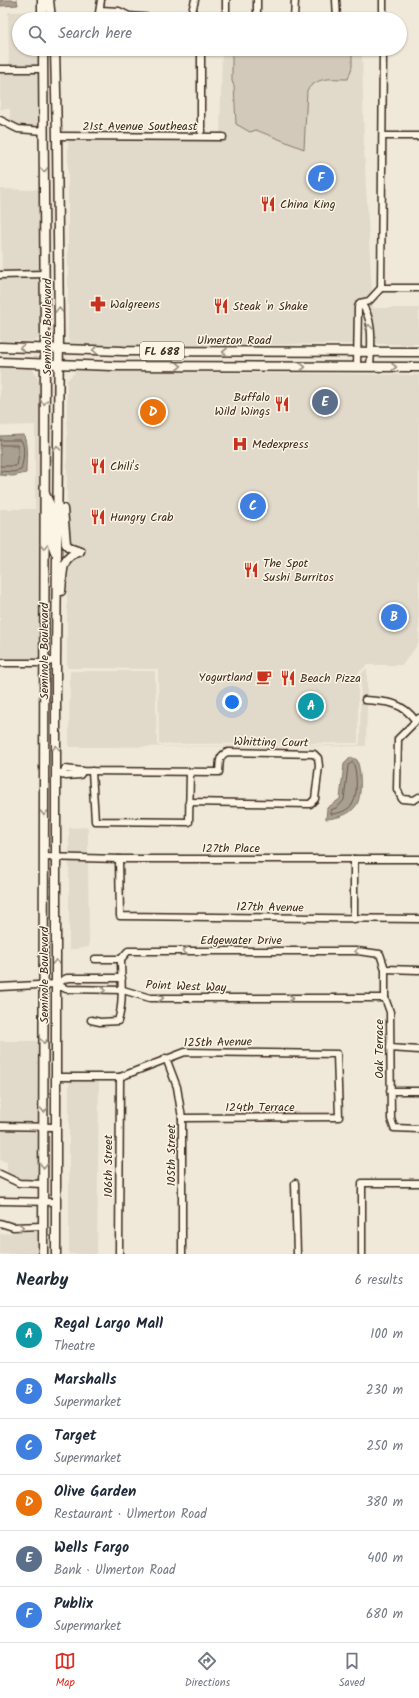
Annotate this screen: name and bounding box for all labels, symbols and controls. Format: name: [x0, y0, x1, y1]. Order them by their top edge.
search box: [12, 12, 407, 56]
text: Search here: [58, 22, 132, 46]
icon: search: [26, 23, 48, 45]
street label: 21st Avenue Southeast: [83, 117, 198, 136]
pin: F: [308, 163, 334, 193]
one-way arrow: [40, 167, 48, 173]
restaurant icon: China King: [259, 195, 277, 213]
place label: China King: [280, 195, 336, 214]
street label: Seminole Boulevard: [38, 277, 57, 376]
pharmacy icon: Walgreens: [89, 295, 107, 313]
place label: Walgreens: [110, 295, 160, 314]
restaurant icon: Steak 'n Shake: [212, 297, 230, 315]
place label: Steak 'n Shake: [233, 297, 308, 316]
one-way arrow: [55, 307, 63, 313]
one-way arrow: [365, 324, 374, 330]
street label: Ulmerton Road: [197, 331, 272, 350]
road number: FL 688: [140, 342, 184, 360]
one-way arrow: [19, 344, 25, 352]
one-way arrow: [92, 346, 98, 354]
one-way arrow: [222, 348, 228, 356]
one-way arrow: [176, 362, 182, 370]
one-way arrow: [300, 363, 306, 371]
one-way arrow: [391, 363, 397, 371]
pin: E: [312, 387, 338, 417]
place label: Buffalo Wild Wings: [215, 388, 270, 421]
restaurant icon: Buffalo Wild Wings: [273, 395, 291, 413]
pin: D: [140, 397, 166, 427]
one-way arrow: [40, 399, 48, 405]
hospital icon: Medexpress: [231, 435, 249, 453]
place label: Medexpress: [252, 435, 309, 454]
one-way arrow: [53, 445, 61, 451]
restaurant icon: Chili's: [89, 457, 107, 475]
place label: Chili's: [110, 457, 139, 476]
pin: C: [240, 491, 266, 521]
restaurant icon: Hungry Crab: [89, 508, 107, 526]
place label: Hungry Crab: [110, 508, 174, 527]
one-way arrow: [40, 543, 48, 549]
place label: The Spot Sushi Burritos: [263, 554, 334, 587]
restaurant icon: The Spot Sushi Burritos: [242, 561, 260, 579]
street label: Seminole Boulevard: [35, 601, 54, 700]
pin: B: [381, 602, 407, 632]
place label: Yogurtland: [199, 668, 253, 687]
cafe icon: Yogurtland: [255, 668, 273, 686]
restaurant icon: Beach Pizza: [279, 669, 297, 687]
place label: Beach Pizza: [300, 669, 361, 688]
pin: A: [298, 691, 324, 721]
your location: [222, 692, 242, 712]
street label: Whitting Court: [233, 732, 309, 753]
one-way arrow: [52, 745, 60, 751]
one-way arrow: [40, 810, 48, 816]
street label: 127th Place: [202, 839, 261, 858]
street label: 127th Avenue: [236, 897, 304, 918]
street label: Seminole Boulevard: [35, 925, 54, 1024]
street label: Edgewater Drive: [200, 931, 282, 950]
one-way arrow: [182, 947, 188, 955]
one-way arrow: [354, 947, 360, 955]
one-way arrow: [52, 959, 60, 965]
street label: Point West Way: [145, 976, 227, 997]
one-way arrow: [100, 986, 106, 994]
one-way arrow: [158, 994, 164, 1002]
one-way arrow: [288, 994, 294, 1002]
street label: Oak Terrace: [370, 1019, 389, 1079]
street label: 125th Avenue: [184, 1032, 253, 1053]
one-way arrow: [40, 1038, 48, 1044]
street label: 124th Terrace: [225, 1098, 295, 1117]
one-way arrow: [40, 1107, 48, 1113]
street label: 105th Street: [162, 1123, 181, 1186]
street label: 106th Street: [99, 1134, 118, 1197]
one-way arrow: [40, 1163, 48, 1169]
one-way arrow: [18, 1223, 24, 1231]
text: Nearby: [16, 1267, 68, 1294]
text: 6 results: [355, 1270, 403, 1291]
text: Regal Largo Mall: [54, 1312, 163, 1336]
text: A: [25, 1324, 33, 1345]
text: 100 m: [370, 1324, 403, 1345]
text: Theatre: [54, 1336, 95, 1357]
text: Marshalls: [54, 1368, 117, 1392]
text: B: [25, 1380, 33, 1401]
text: 230 m: [366, 1380, 403, 1401]
text: Supermarket: [54, 1392, 121, 1413]
text: Target: [54, 1424, 97, 1448]
text: C: [25, 1436, 33, 1457]
text: 250 m: [366, 1436, 403, 1457]
text: Supermarket: [54, 1448, 121, 1469]
text: Olive Garden: [54, 1480, 136, 1504]
text: D: [25, 1492, 33, 1513]
text: 380 m: [366, 1492, 403, 1513]
text: Restaurant · Ulmerton Road: [54, 1504, 207, 1525]
text: Wells Fargo: [54, 1536, 129, 1560]
text: E: [25, 1548, 33, 1569]
text: 400 m: [367, 1548, 403, 1569]
text: Bank · Ulmerton Road: [54, 1560, 176, 1581]
text: Publix: [54, 1592, 93, 1616]
text: F: [25, 1604, 33, 1625]
text: 680 m: [366, 1604, 403, 1625]
text: Supermarket: [54, 1616, 121, 1637]
tab: Map: [54, 1650, 76, 1692]
tab: Directions: [185, 1650, 230, 1692]
tab: Saved: [339, 1650, 365, 1692]

